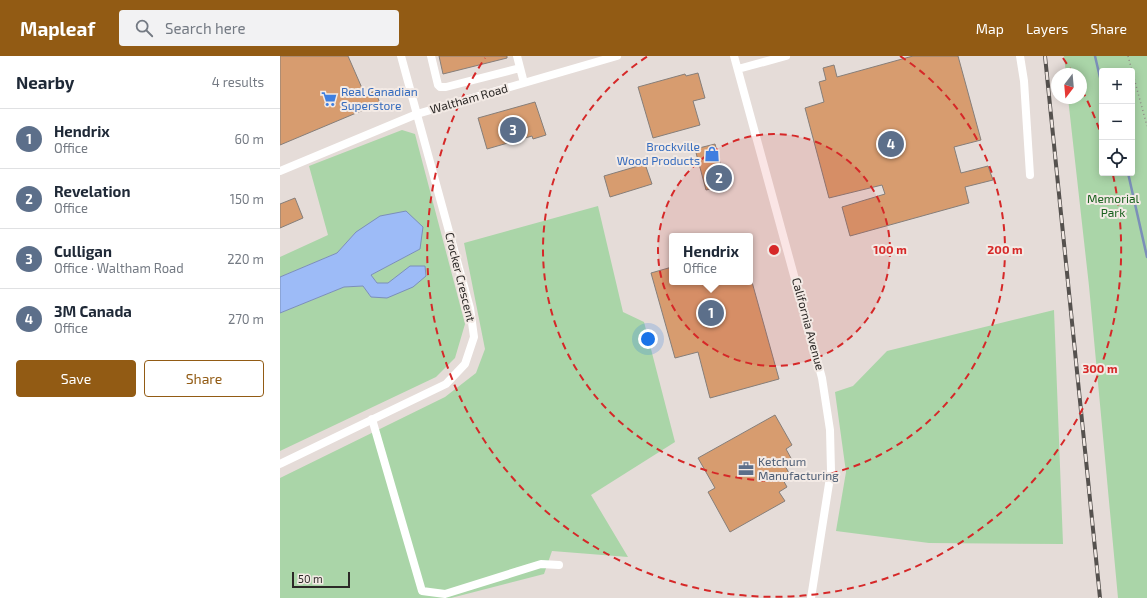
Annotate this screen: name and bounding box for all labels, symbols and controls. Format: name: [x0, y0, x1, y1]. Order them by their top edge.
search box: [119, 10, 399, 46]
text: Mapleaf: [20, 17, 95, 40]
icon: search: [133, 17, 155, 39]
text: Search here: [165, 19, 246, 37]
text: Map: [976, 20, 1004, 37]
text: Layers: [1026, 20, 1068, 37]
text: Share: [1090, 20, 1127, 37]
north arrow: [1051, 68, 1087, 104]
map controls: [1099, 68, 1135, 176]
button: +: [1099, 68, 1135, 104]
text: Nearby: [16, 72, 74, 92]
text: 4 results: [212, 74, 264, 90]
street label: Waltham Road: [428, 80, 509, 116]
place label: Real Canadian Superstore: [341, 84, 418, 112]
supermarket icon: Real Canadian Superstore: [320, 90, 338, 108]
button: −: [1099, 104, 1135, 140]
pin: 3: [500, 115, 526, 145]
text: Hendrix: [54, 122, 110, 140]
pin: 4: [878, 129, 904, 159]
text: 1: [26, 131, 32, 147]
text: 60 m: [234, 131, 264, 147]
place label: Brockville Wood Products: [617, 139, 700, 167]
text: Office: [54, 140, 88, 156]
button: locate: [1099, 140, 1135, 176]
shop icon: Brockville Wood Products: [703, 145, 721, 163]
pin: 2: [706, 163, 732, 193]
text: Revelation: [54, 182, 130, 200]
text: 2: [25, 191, 33, 207]
text: 150 m: [230, 191, 264, 207]
park label: Memorial Park: [1087, 191, 1140, 219]
text: Office: [54, 200, 88, 216]
street label: Crocker Crescent: [443, 231, 479, 323]
popup: [669, 233, 753, 285]
text: Culligan: [54, 242, 112, 260]
text: Hendrix: [683, 242, 739, 260]
text: 100 m: [873, 242, 907, 256]
text: 200 m: [987, 242, 1023, 256]
centre of rings: [767, 243, 781, 257]
text: 3: [25, 251, 33, 267]
text: 220 m: [227, 251, 264, 267]
text: Office · Waltham Road: [54, 260, 184, 276]
text: Office: [683, 260, 717, 276]
street label: California Avenue: [790, 276, 828, 372]
pin: 1: [698, 298, 724, 328]
text: 3M Canada: [54, 302, 132, 320]
text: 4: [25, 311, 33, 327]
text: 270 m: [228, 311, 264, 327]
text: Office: [54, 320, 88, 336]
your location: [638, 329, 658, 349]
button: Save: [16, 360, 136, 397]
button: Share: [144, 360, 264, 397]
text: 300 m: [1082, 361, 1118, 375]
place label: Ketchum Manufacturing: [758, 454, 839, 482]
office icon: Ketchum Manufacturing: [737, 460, 755, 478]
scale bar: [292, 570, 350, 589]
text: 50 m: [298, 572, 323, 585]

